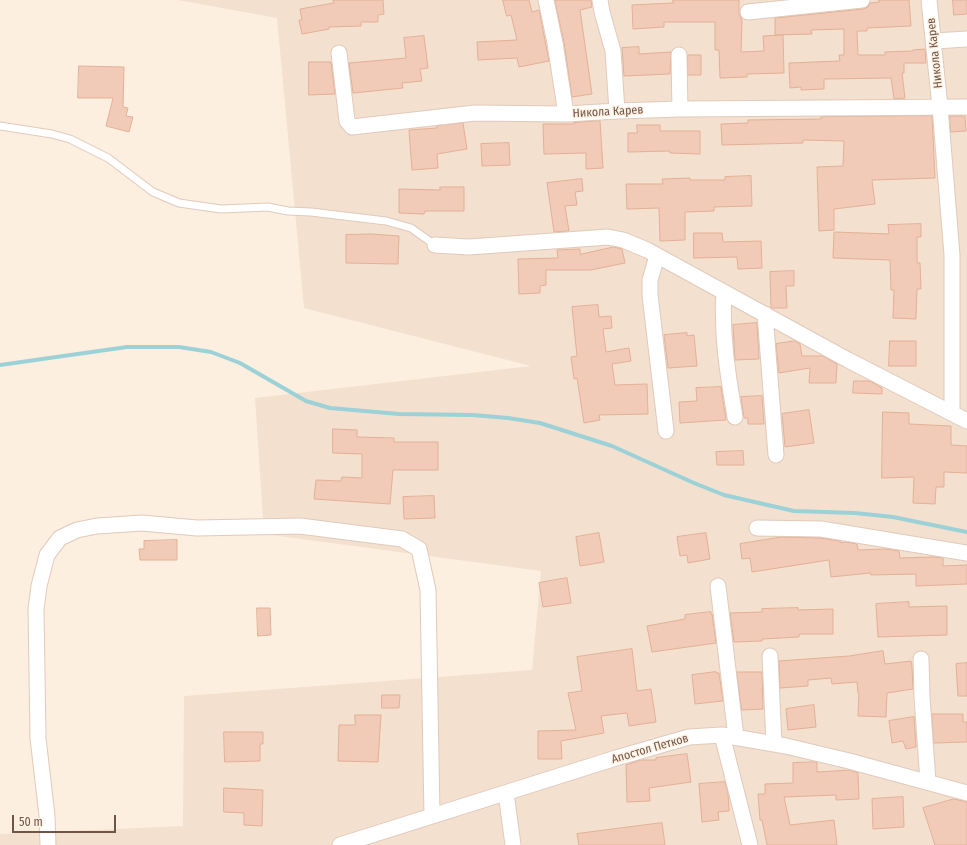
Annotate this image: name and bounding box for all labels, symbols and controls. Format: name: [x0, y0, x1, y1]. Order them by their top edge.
street label: Никола Карев: [924, 17, 946, 89]
street label: Никола Карев: [572, 103, 644, 121]
street label: Апостол Петков: [610, 731, 690, 767]
scale bar: [14, 807, 118, 833]
text: 50 m: [19, 815, 43, 829]

